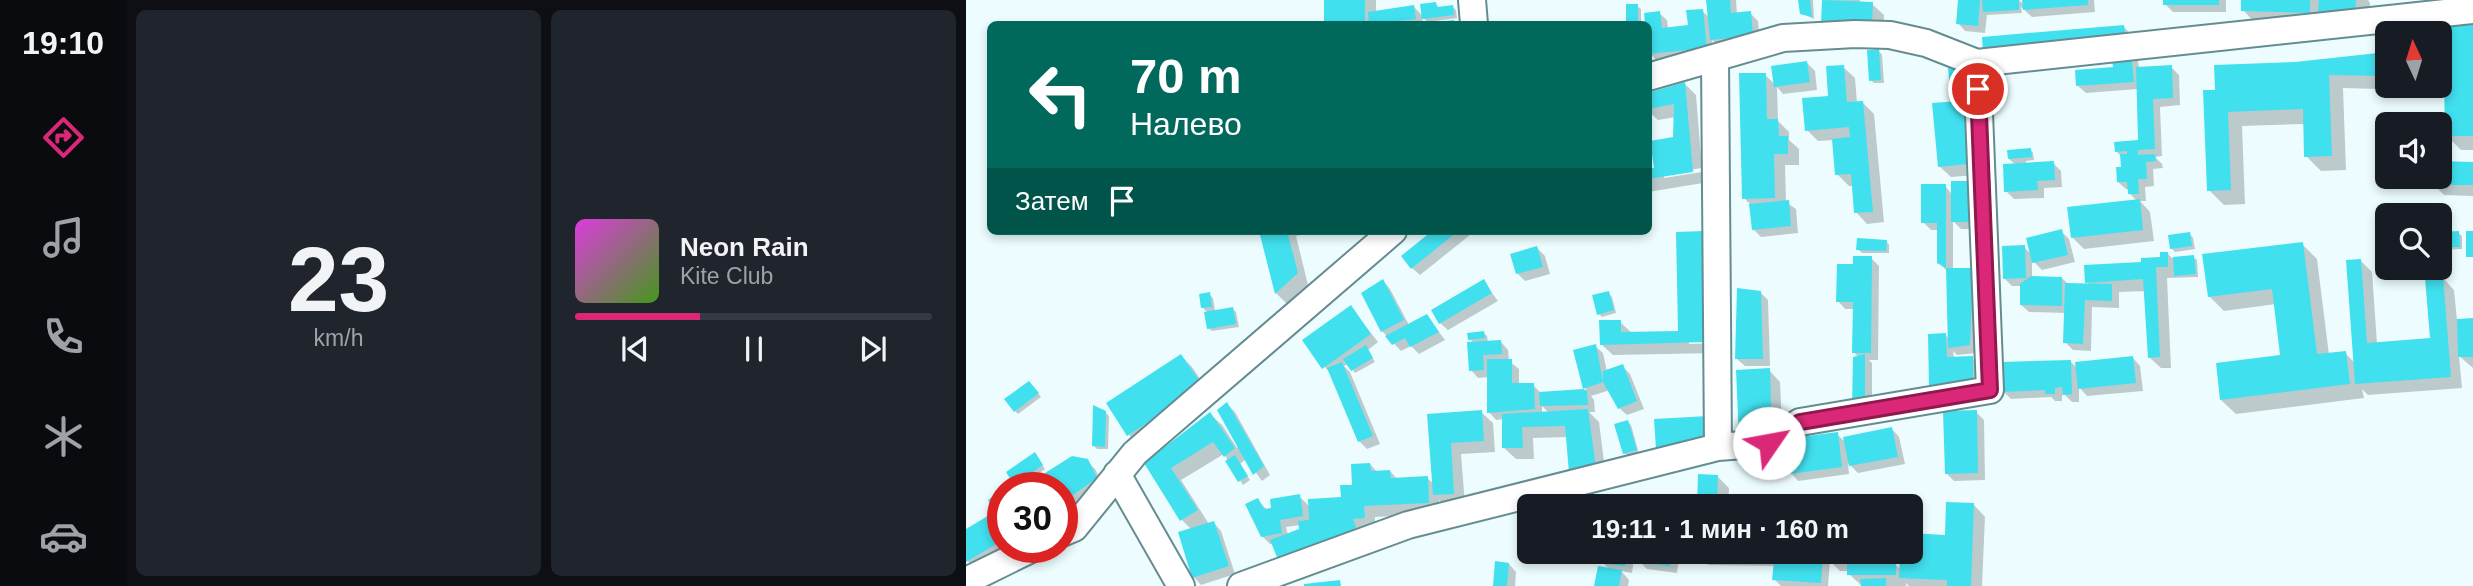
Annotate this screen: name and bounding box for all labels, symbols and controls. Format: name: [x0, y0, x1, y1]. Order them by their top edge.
north arrow: [2375, 21, 2452, 98]
map controls: [2375, 21, 2452, 280]
text: 19:10: [22, 25, 104, 61]
icon: left: [1015, 49, 1106, 140]
text: 70 m: [1130, 49, 1242, 103]
pin: [1948, 59, 2008, 119]
icon: arrive: [1959, 70, 1997, 108]
text: Налево: [1130, 106, 1242, 142]
button: sound: [2375, 112, 2452, 189]
icon: directions: [39, 113, 88, 162]
icon: arrive: [1103, 182, 1141, 220]
text: Затем: [1015, 186, 1089, 216]
button: search: [2375, 203, 2452, 280]
icon: music: [39, 213, 88, 262]
text: 23: [288, 229, 389, 330]
text: Neon Rain: [680, 232, 809, 262]
text: Kite Club: [680, 263, 773, 289]
icon: phone: [39, 312, 88, 361]
text: km/h: [314, 325, 363, 351]
icon: previous: [616, 330, 654, 368]
icon: pause: [735, 330, 773, 368]
icon: next: [854, 330, 892, 368]
position arrow: [1732, 406, 1806, 480]
icon: climate: [39, 412, 88, 461]
speed limit sign: 30: [987, 472, 1078, 563]
icon: car: [39, 512, 88, 561]
text: 19:11 · 1 мин · 160 m: [1591, 514, 1849, 544]

